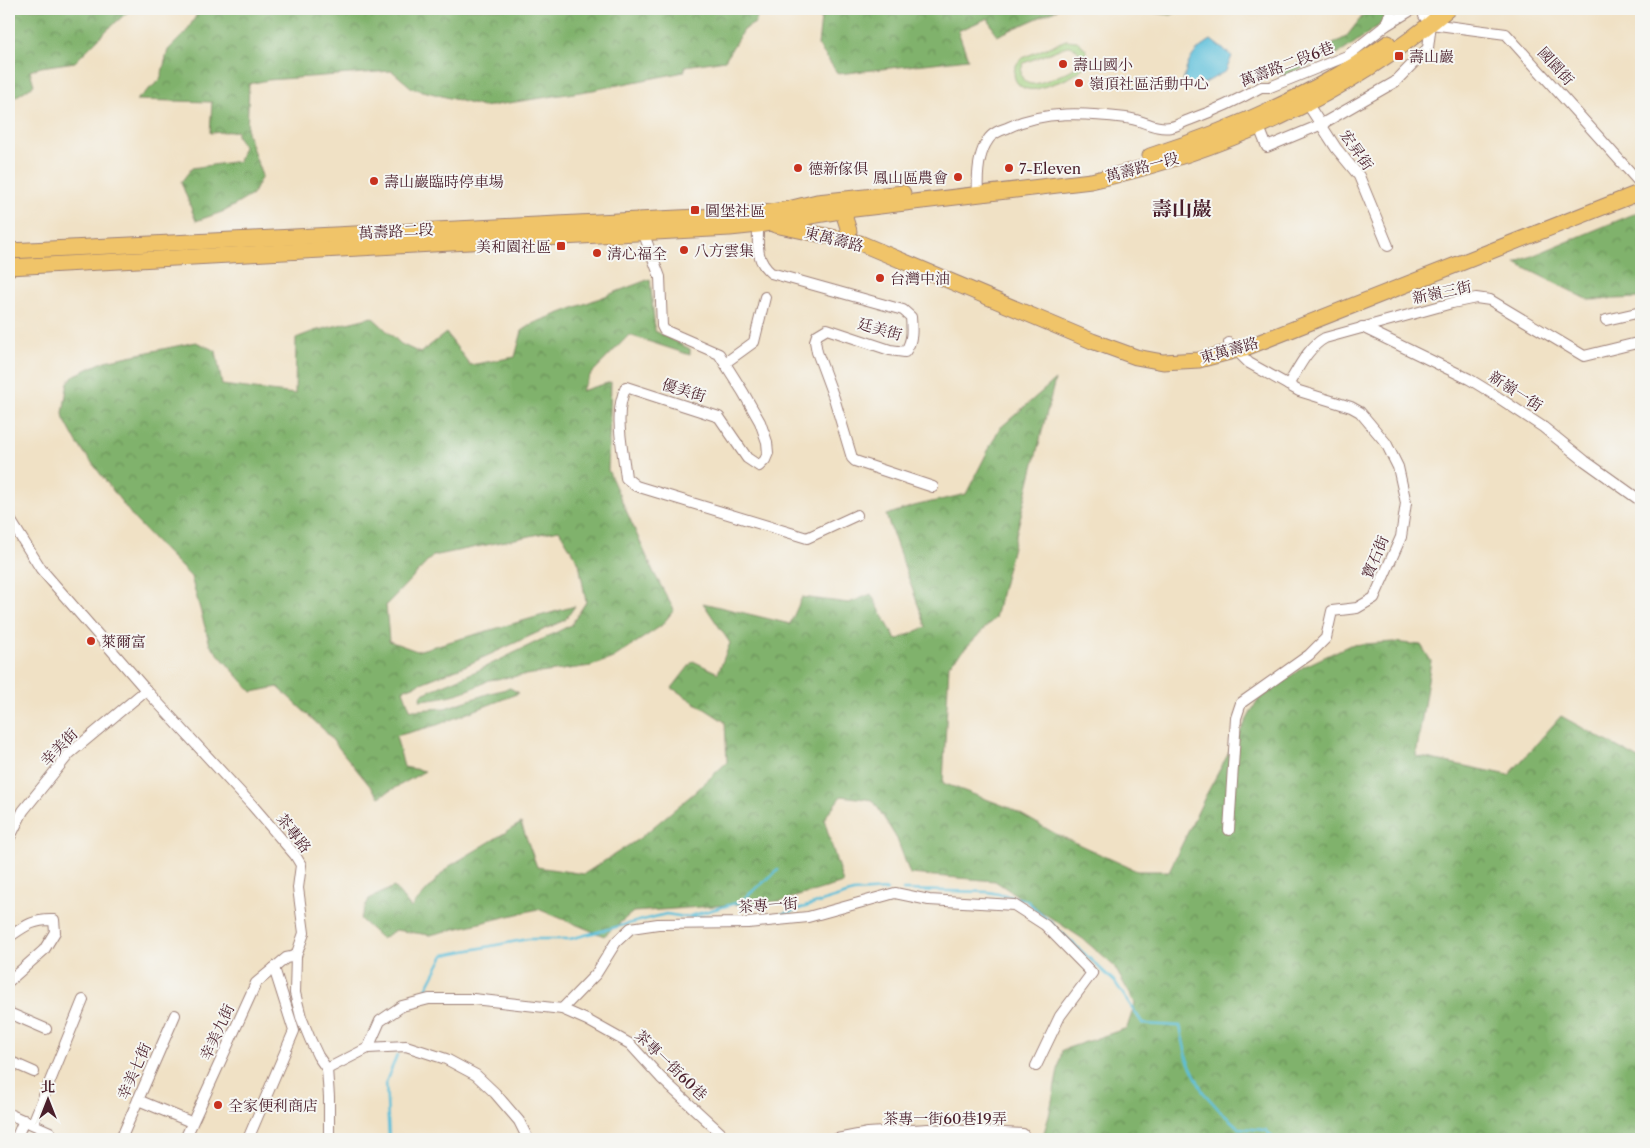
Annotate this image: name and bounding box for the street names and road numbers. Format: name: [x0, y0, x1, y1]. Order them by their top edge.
street label: 萬壽路二段6巷: [1237, 37, 1337, 91]
street label: 國園街: [1534, 43, 1578, 89]
street label: 宏昇街: [1336, 126, 1378, 174]
street label: 萬壽路一段: [1103, 148, 1181, 186]
street label: 萬壽路二段: [358, 220, 434, 242]
street label: 東萬壽路: [803, 223, 865, 255]
street label: 新嶺三街: [1411, 276, 1473, 308]
street label: 廷美街: [856, 314, 904, 344]
street label: 東萬壽路: [1198, 333, 1260, 367]
street label: 新嶺一街: [1486, 367, 1546, 415]
street label: 優美街: [660, 374, 708, 406]
street label: 寶石街: [1357, 533, 1393, 581]
street label: 幸美街: [37, 724, 81, 770]
street label: 茶專路: [273, 809, 315, 857]
street label: 茶專一街: [737, 893, 799, 917]
street label: 幸美九街: [196, 1001, 238, 1063]
street label: 茶專一街60巷: [631, 1026, 711, 1104]
street label: 幸美七街: [113, 1040, 155, 1102]
street label: 茶專一街60巷19弄: [883, 1109, 1007, 1128]

